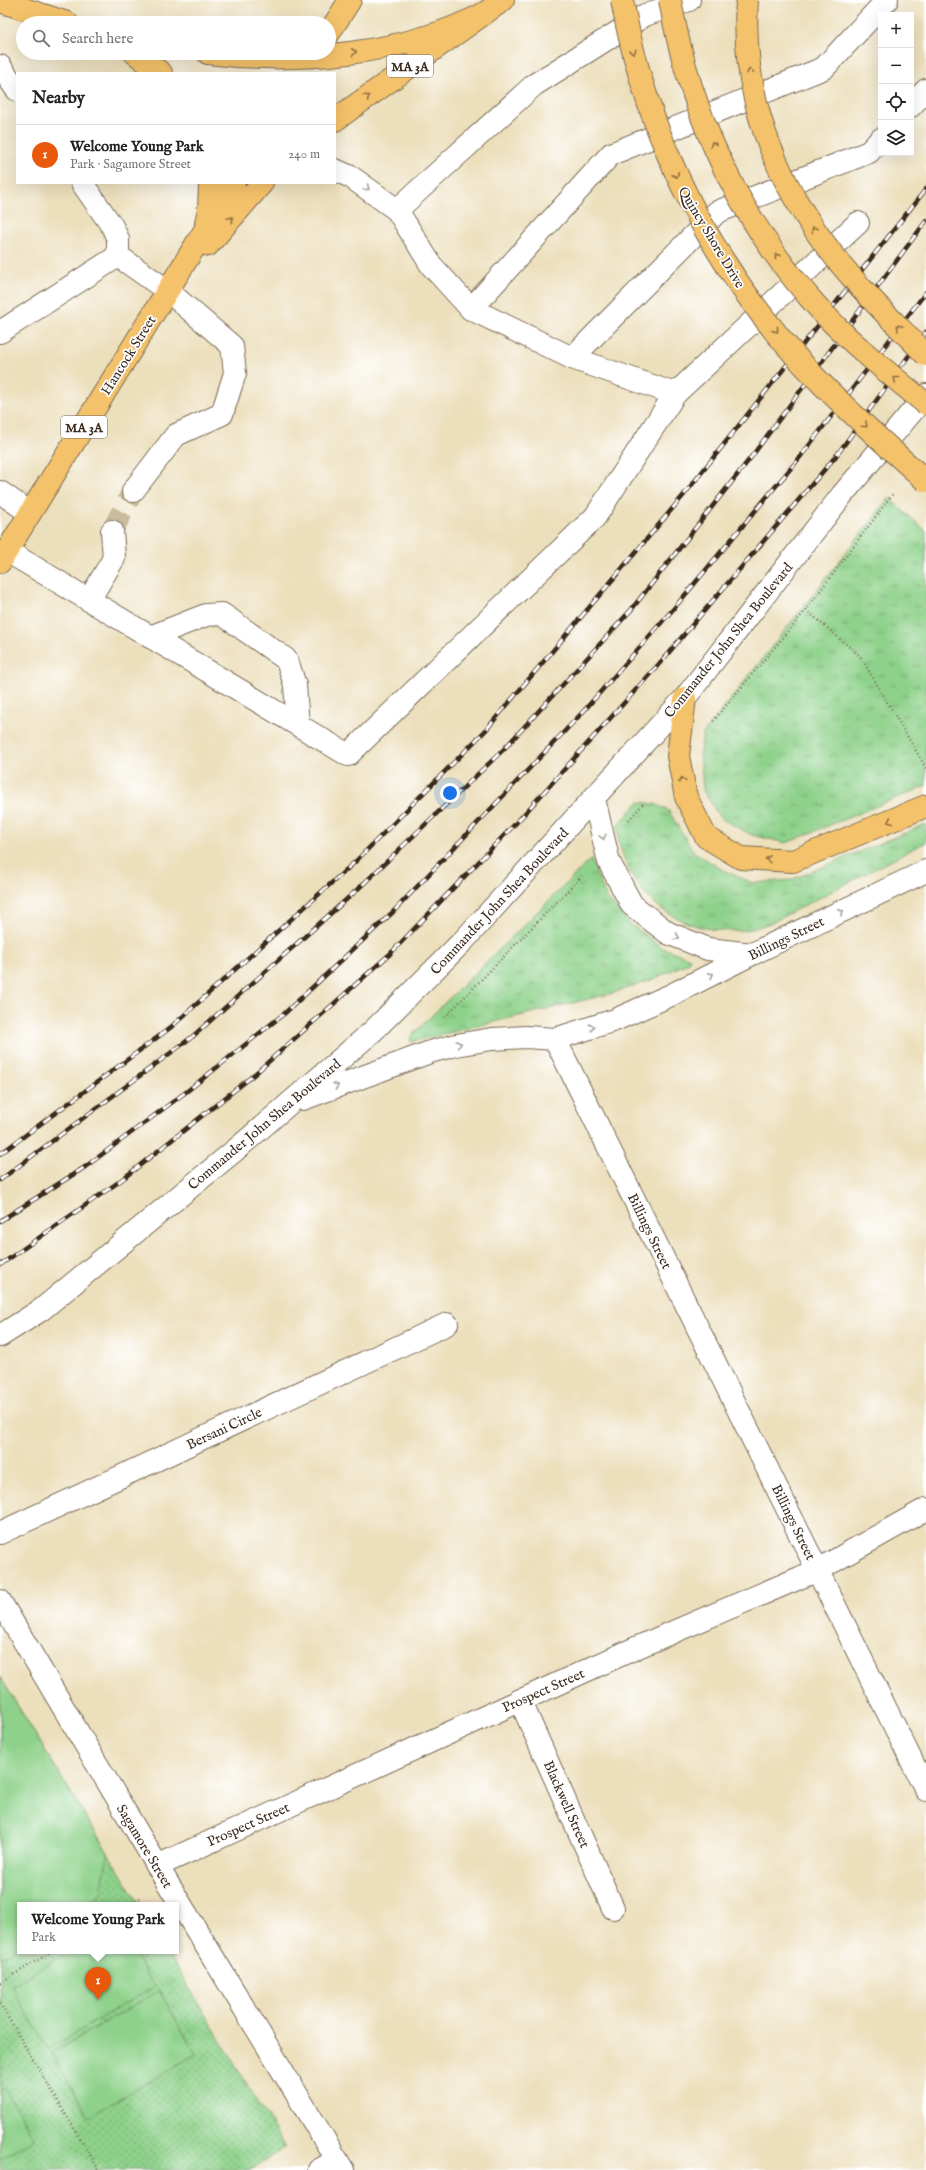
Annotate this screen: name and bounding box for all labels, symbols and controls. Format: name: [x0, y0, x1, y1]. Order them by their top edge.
map controls: [878, 12, 914, 156]
button: +: [878, 12, 914, 48]
search box: [16, 16, 336, 60]
icon: search: [30, 27, 52, 49]
text: Search here: [62, 29, 133, 48]
one-way arrow: [351, 48, 357, 57]
one-way arrow: [628, 48, 637, 55]
button: −: [878, 48, 914, 84]
road number: MA 3A: [387, 55, 433, 77]
one-way arrow: [746, 68, 755, 74]
button: locate: [878, 84, 914, 120]
text: Nearby: [32, 88, 85, 109]
one-way arrow: [362, 95, 369, 102]
button: layers: [878, 120, 914, 156]
text: Welcome Young Park: [70, 137, 204, 156]
one-way arrow: [709, 140, 717, 147]
text: 1: [43, 146, 47, 163]
text: 240 m: [288, 146, 320, 163]
text: Park · Sagamore Street: [70, 156, 191, 173]
one-way arrow: [671, 171, 679, 178]
one-way arrow: [362, 183, 369, 190]
street label: Quincy Shore Drive: [674, 184, 749, 292]
one-way arrow: [226, 216, 233, 224]
one-way arrow: [812, 226, 819, 233]
one-way arrow: [774, 254, 781, 261]
street label: Hancock Street: [97, 312, 161, 399]
one-way arrow: [896, 324, 904, 332]
one-way arrow: [771, 326, 778, 333]
one-way arrow: [893, 377, 900, 384]
road number: MA 3A: [61, 416, 107, 438]
one-way arrow: [860, 420, 868, 428]
street label: Commander John Shea Boulevard: [661, 559, 797, 722]
one-way arrow: [679, 777, 687, 783]
your location: [440, 783, 460, 803]
one-way arrow: [886, 816, 893, 824]
street label: Commander John Shea Boulevard: [427, 824, 573, 979]
one-way arrow: [598, 833, 607, 840]
one-way arrow: [765, 855, 771, 864]
one-way arrow: [836, 909, 844, 917]
street label: Billings Street: [746, 913, 828, 965]
one-way arrow: [673, 932, 680, 940]
one-way arrow: [707, 972, 714, 980]
one-way arrow: [589, 1023, 596, 1032]
one-way arrow: [456, 1041, 462, 1049]
street label: Commander John Shea Boulevard: [184, 1055, 345, 1194]
one-way arrow: [333, 1082, 340, 1090]
street label: Billings Street: [623, 1191, 675, 1273]
street label: Bersani Circle: [184, 1403, 265, 1454]
street label: Billings Street: [767, 1482, 819, 1564]
street label: Prospect Street: [499, 1665, 588, 1717]
street label: Blackwell Street: [539, 1758, 593, 1851]
street label: Prospect Street: [204, 1799, 293, 1851]
street label: Sagamore Street: [112, 1801, 176, 1892]
popup: [17, 1902, 179, 1954]
text: Welcome Young Park: [31, 1910, 165, 1929]
text: Park: [31, 1929, 56, 1946]
pin: 1: [85, 1967, 111, 2000]

